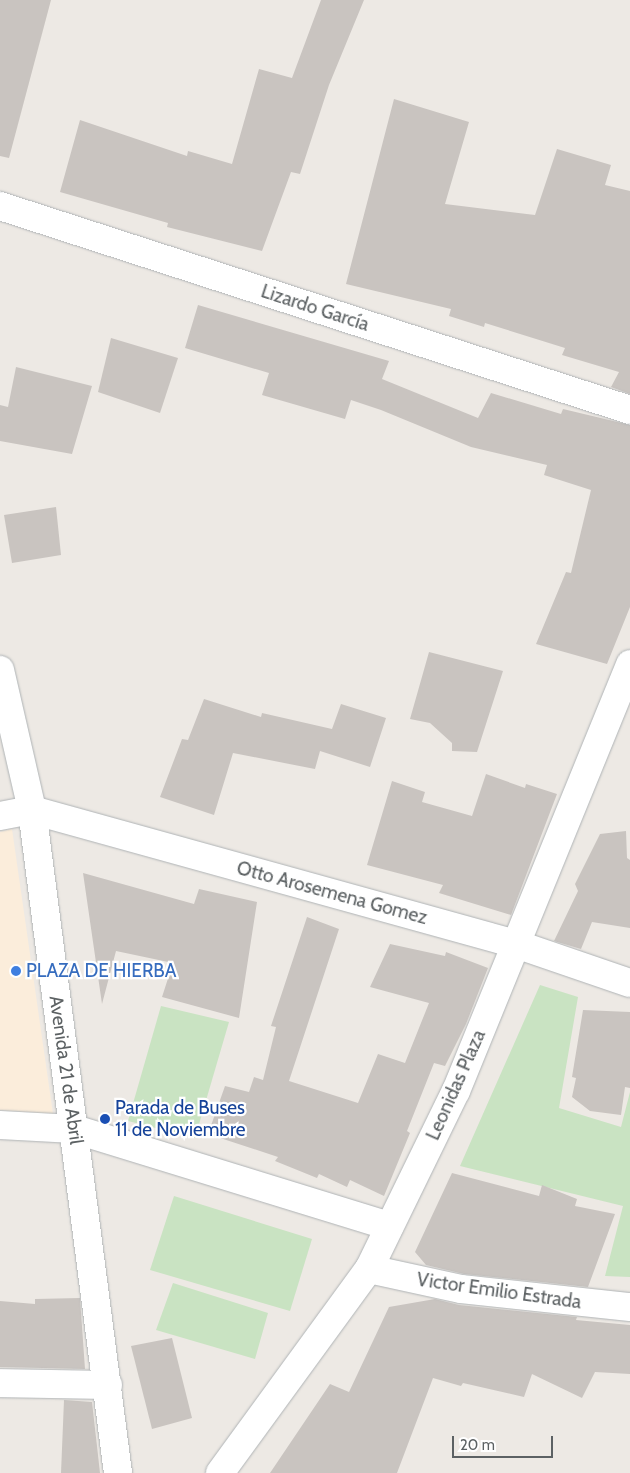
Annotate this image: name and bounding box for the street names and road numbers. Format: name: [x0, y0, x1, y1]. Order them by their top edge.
street label: Lizardo García: [258, 280, 372, 336]
street label: Otto Arosemena Gomez: [234, 857, 430, 929]
street label: Avenida 21 de Abril: [44, 994, 88, 1146]
street label: Leonidas Plaza: [422, 1026, 490, 1144]
street label: Victor Emilio Estrada: [415, 1268, 583, 1314]

